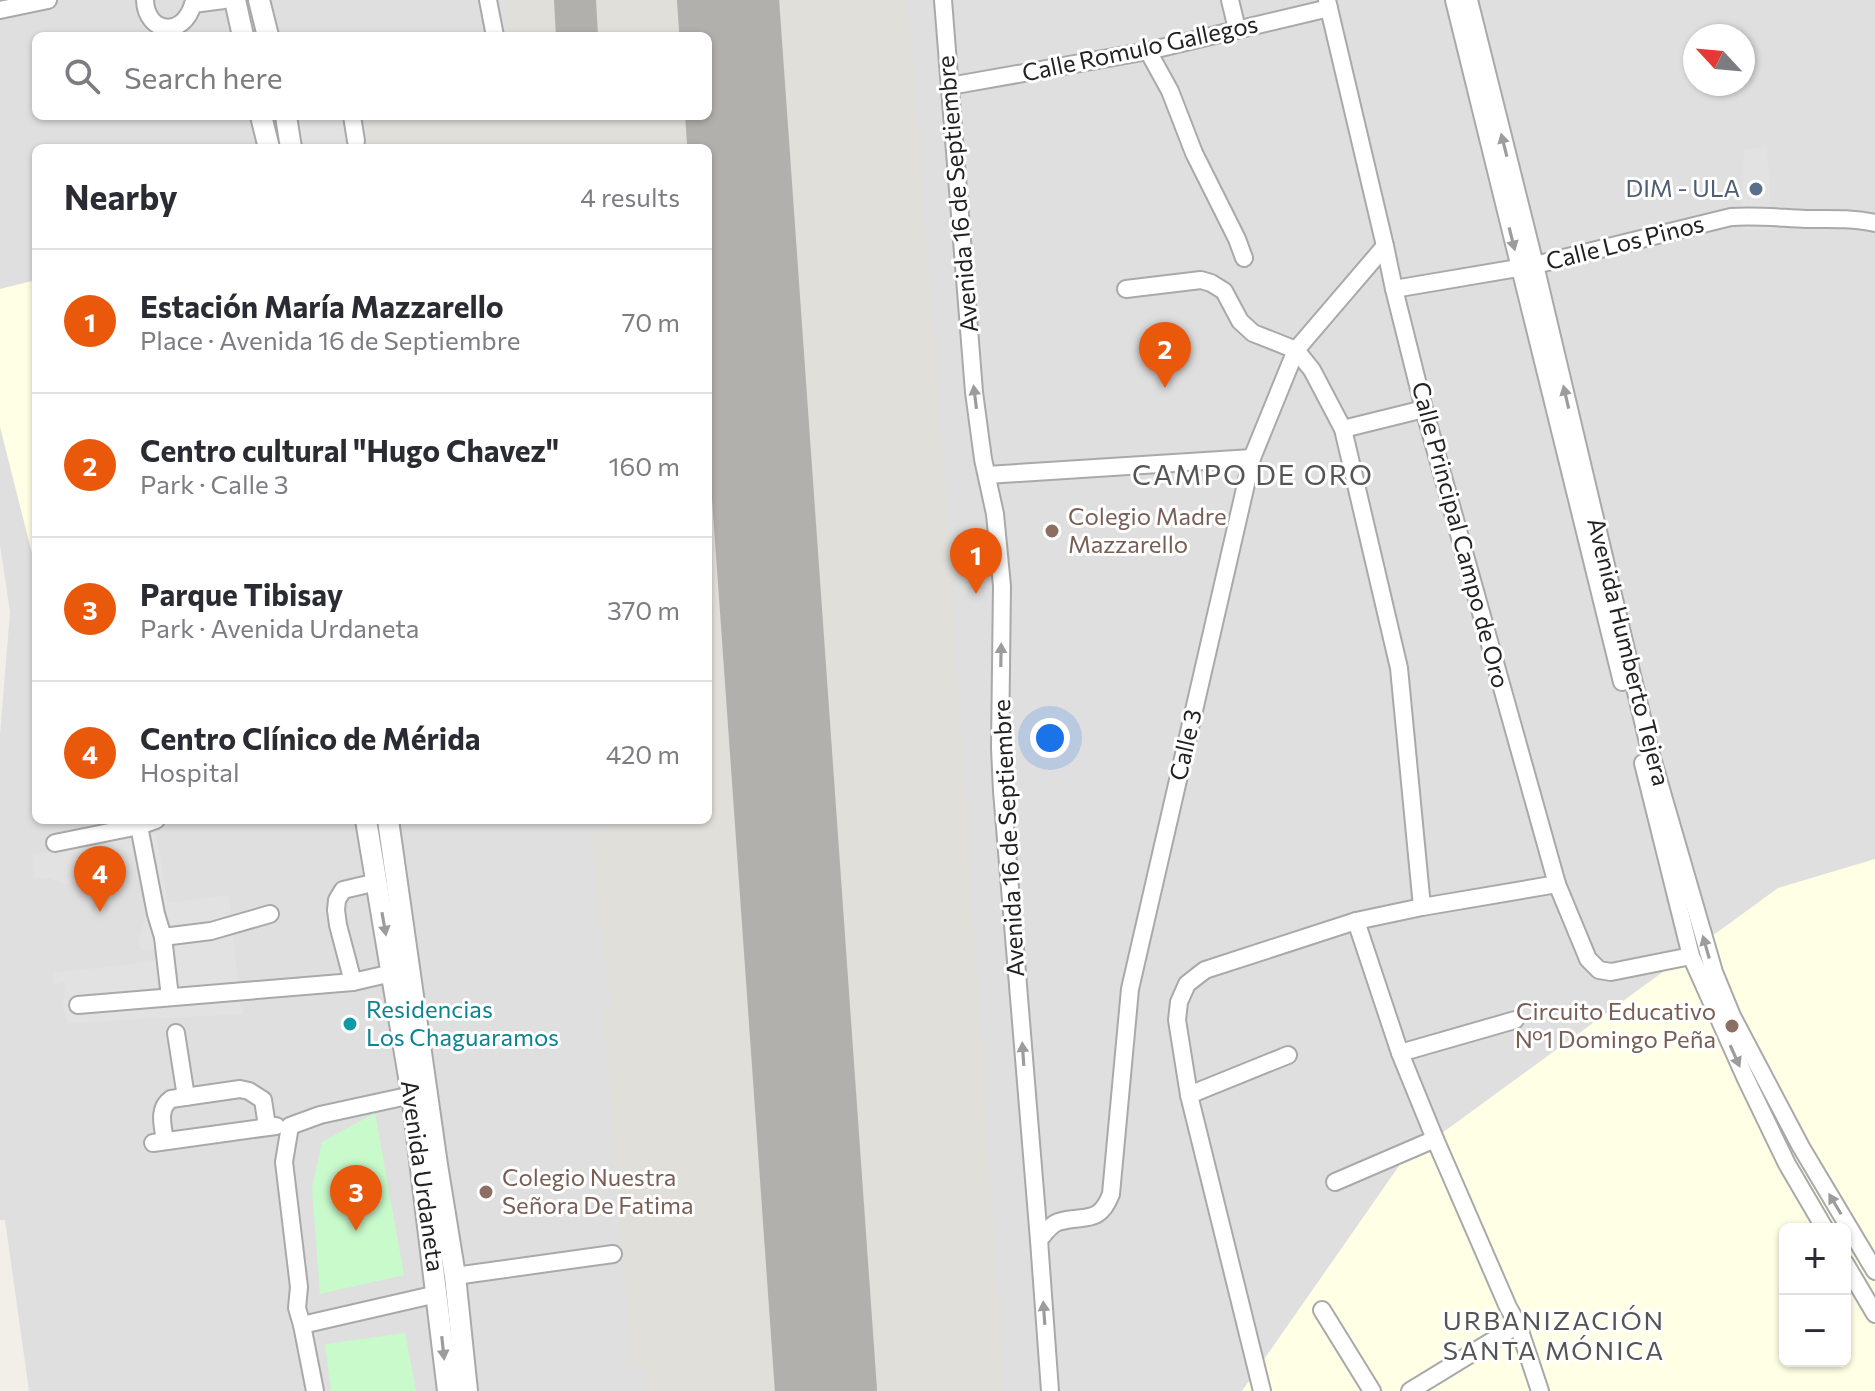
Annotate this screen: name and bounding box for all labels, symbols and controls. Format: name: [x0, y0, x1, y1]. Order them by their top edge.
street label: Calle Romulo Gallegos: [1019, 8, 1260, 87]
north arrow: [1683, 24, 1755, 96]
search box: [32, 32, 712, 120]
icon: search: [60, 54, 104, 98]
street label: Avenida 16 de Septiembre: [930, 54, 983, 334]
text: Search here: [124, 58, 283, 95]
one-way arrow: [1497, 132, 1509, 157]
place label: DIM - ULA: [1625, 173, 1740, 202]
text: Nearby: [64, 175, 178, 217]
marker: DIM - ULA: [1747, 180, 1765, 198]
text: 4 results: [580, 181, 680, 212]
street label: Calle Los Pinos: [1543, 208, 1707, 275]
one-way arrow: [1506, 227, 1519, 252]
text: Estación María Mazzarello: [140, 287, 504, 324]
text: 1: [84, 306, 96, 337]
text: 70 m: [622, 306, 680, 337]
pin: 2: [1139, 322, 1191, 388]
text: Place · Avenida 16 de Septiembre: [140, 324, 520, 355]
street label: Calle Principal Campo de Oro: [1407, 378, 1516, 691]
one-way arrow: [968, 384, 981, 409]
one-way arrow: [1559, 385, 1572, 410]
text: Centro cultural "Hugo Chavez": [140, 431, 559, 468]
text: 2: [83, 450, 97, 481]
text: 160 m: [608, 450, 680, 481]
district label: CAMPO DE ORO: [1132, 457, 1374, 491]
text: Park · Calle 3: [140, 468, 289, 499]
place label: Colegio Madre Mazzarello: [1068, 501, 1227, 558]
street label: Avenida Humberto Tejera: [1582, 515, 1677, 789]
marker: Colegio Madre Mazzarello: [1043, 522, 1061, 540]
pin: 1: [950, 528, 1002, 594]
text: Parque Tibisay: [140, 575, 343, 612]
text: 3: [82, 594, 98, 625]
text: 370 m: [607, 594, 680, 625]
text: Park · Avenida Urdaneta: [140, 612, 419, 643]
one-way arrow: [995, 642, 1007, 667]
street label: Avenida 16 de Septiembre: [986, 698, 1029, 978]
street label: Calle 3: [1162, 706, 1207, 783]
your location: [1030, 718, 1070, 758]
text: Centro Clínico de Mérida: [140, 719, 481, 756]
text: 4: [82, 738, 98, 769]
text: 420 m: [606, 738, 680, 769]
text: Hospital: [140, 756, 240, 787]
pin: 4: [74, 846, 126, 912]
one-way arrow: [378, 912, 391, 937]
one-way arrow: [1700, 935, 1712, 960]
place label: Residencias Los Chaguaramos: [366, 994, 559, 1051]
place label: Circuito Educativo Nº1 Domingo Peña: [1515, 996, 1716, 1053]
marker: Residencias Los Chaguaramos: [341, 1015, 359, 1033]
marker: Circuito Educativo Nº1 Domingo Peña: [1723, 1017, 1741, 1035]
one-way arrow: [1016, 1041, 1029, 1066]
one-way arrow: [1728, 1044, 1742, 1067]
street label: Avenida Urdaneta: [396, 1078, 451, 1273]
place label: Colegio Nuestra Señora De Fatima: [502, 1162, 694, 1219]
pin: 3: [330, 1165, 382, 1231]
marker: Colegio Nuestra Señora De Fatima: [477, 1183, 495, 1201]
one-way arrow: [1828, 1193, 1842, 1215]
map controls: [1779, 1223, 1851, 1367]
button: +: [1779, 1223, 1851, 1295]
button: −: [1779, 1295, 1851, 1367]
one-way arrow: [1037, 1300, 1050, 1325]
district label: URBANIZACIÓN SANTA MÓNICA: [1443, 1304, 1665, 1365]
one-way arrow: [437, 1336, 450, 1361]

